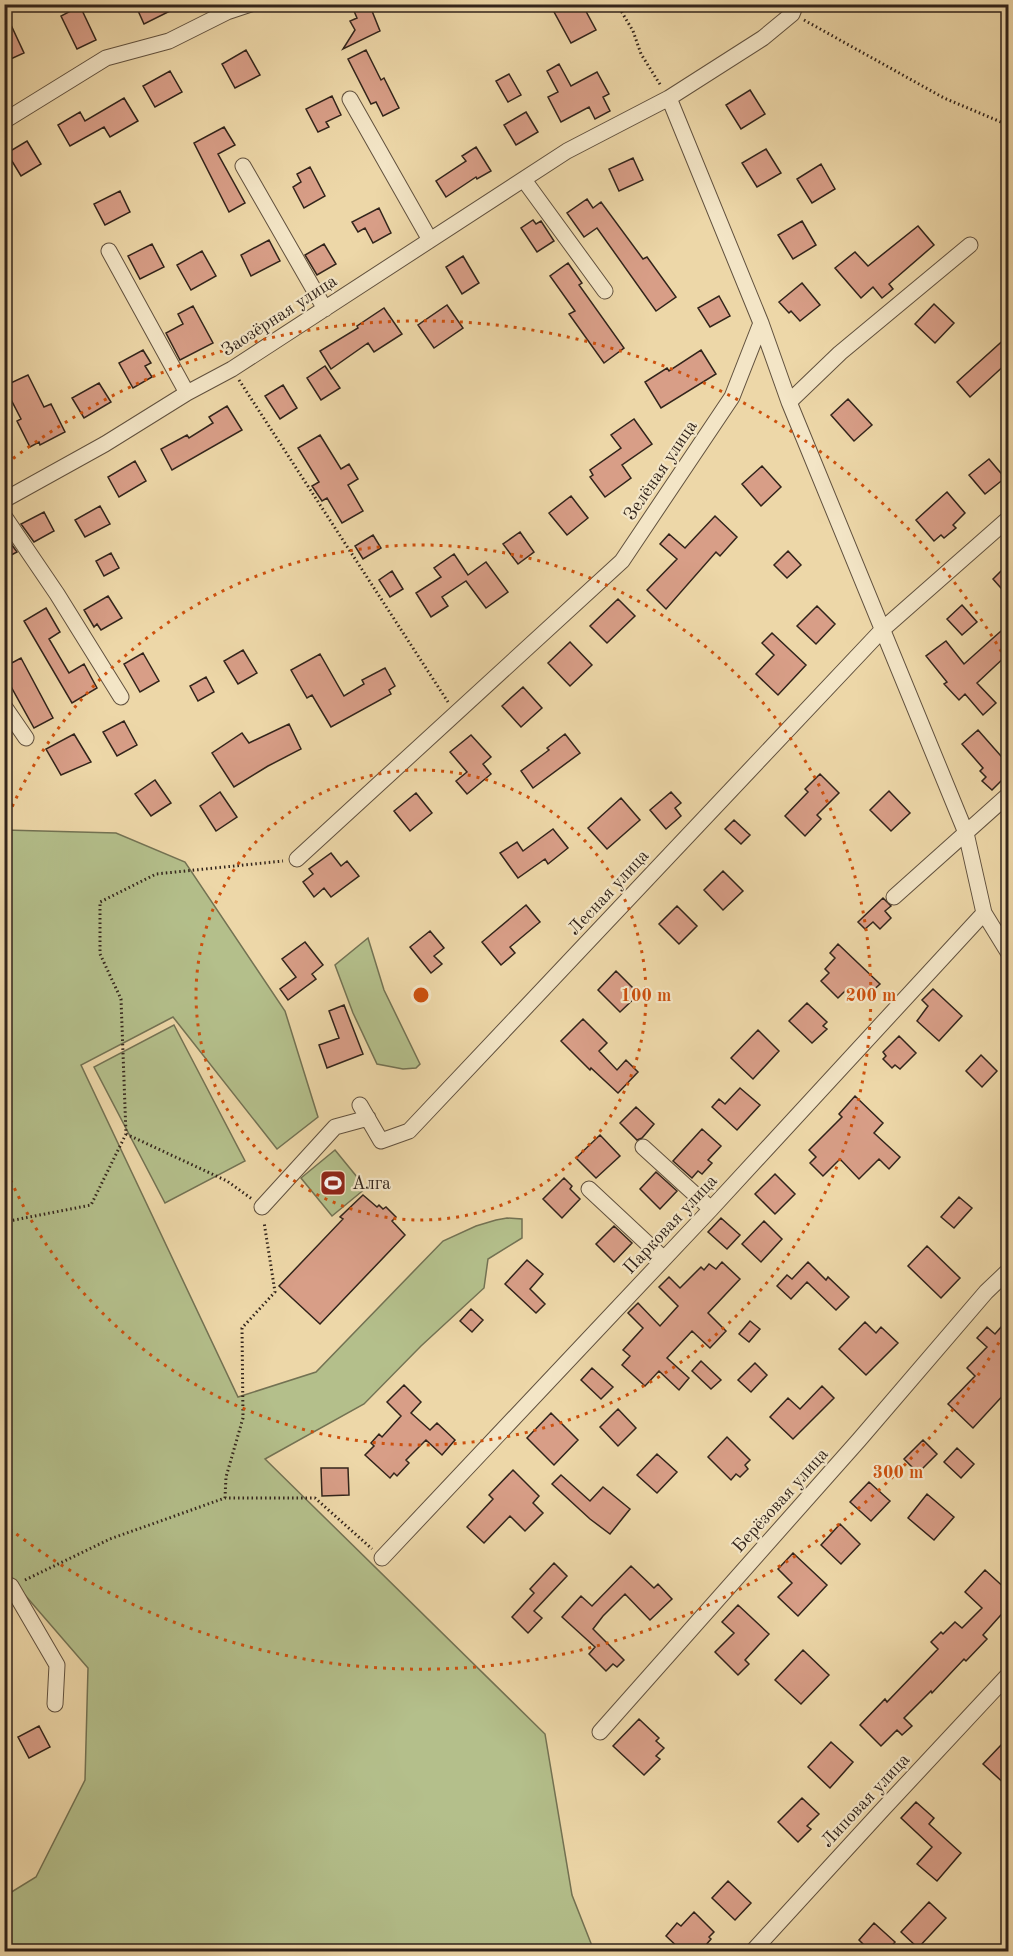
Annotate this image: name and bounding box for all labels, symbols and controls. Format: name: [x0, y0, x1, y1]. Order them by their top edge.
street label: Заозёрная улица: [219, 272, 341, 360]
street label: Зелёная улица: [621, 417, 701, 524]
street label: Лесная улица: [565, 846, 653, 939]
centre of rings: [411, 985, 431, 1005]
text: 100 m: [621, 987, 671, 1005]
text: 200 m: [846, 987, 896, 1005]
sports icon: Алга: [318, 1168, 348, 1198]
street label: Парковая улица: [620, 1172, 721, 1278]
place label: Алга: [352, 1175, 391, 1193]
street label: Берёзовая улица: [729, 1445, 832, 1556]
text: 300 m: [873, 1464, 923, 1482]
street label: Липовая улица: [818, 1750, 913, 1851]

